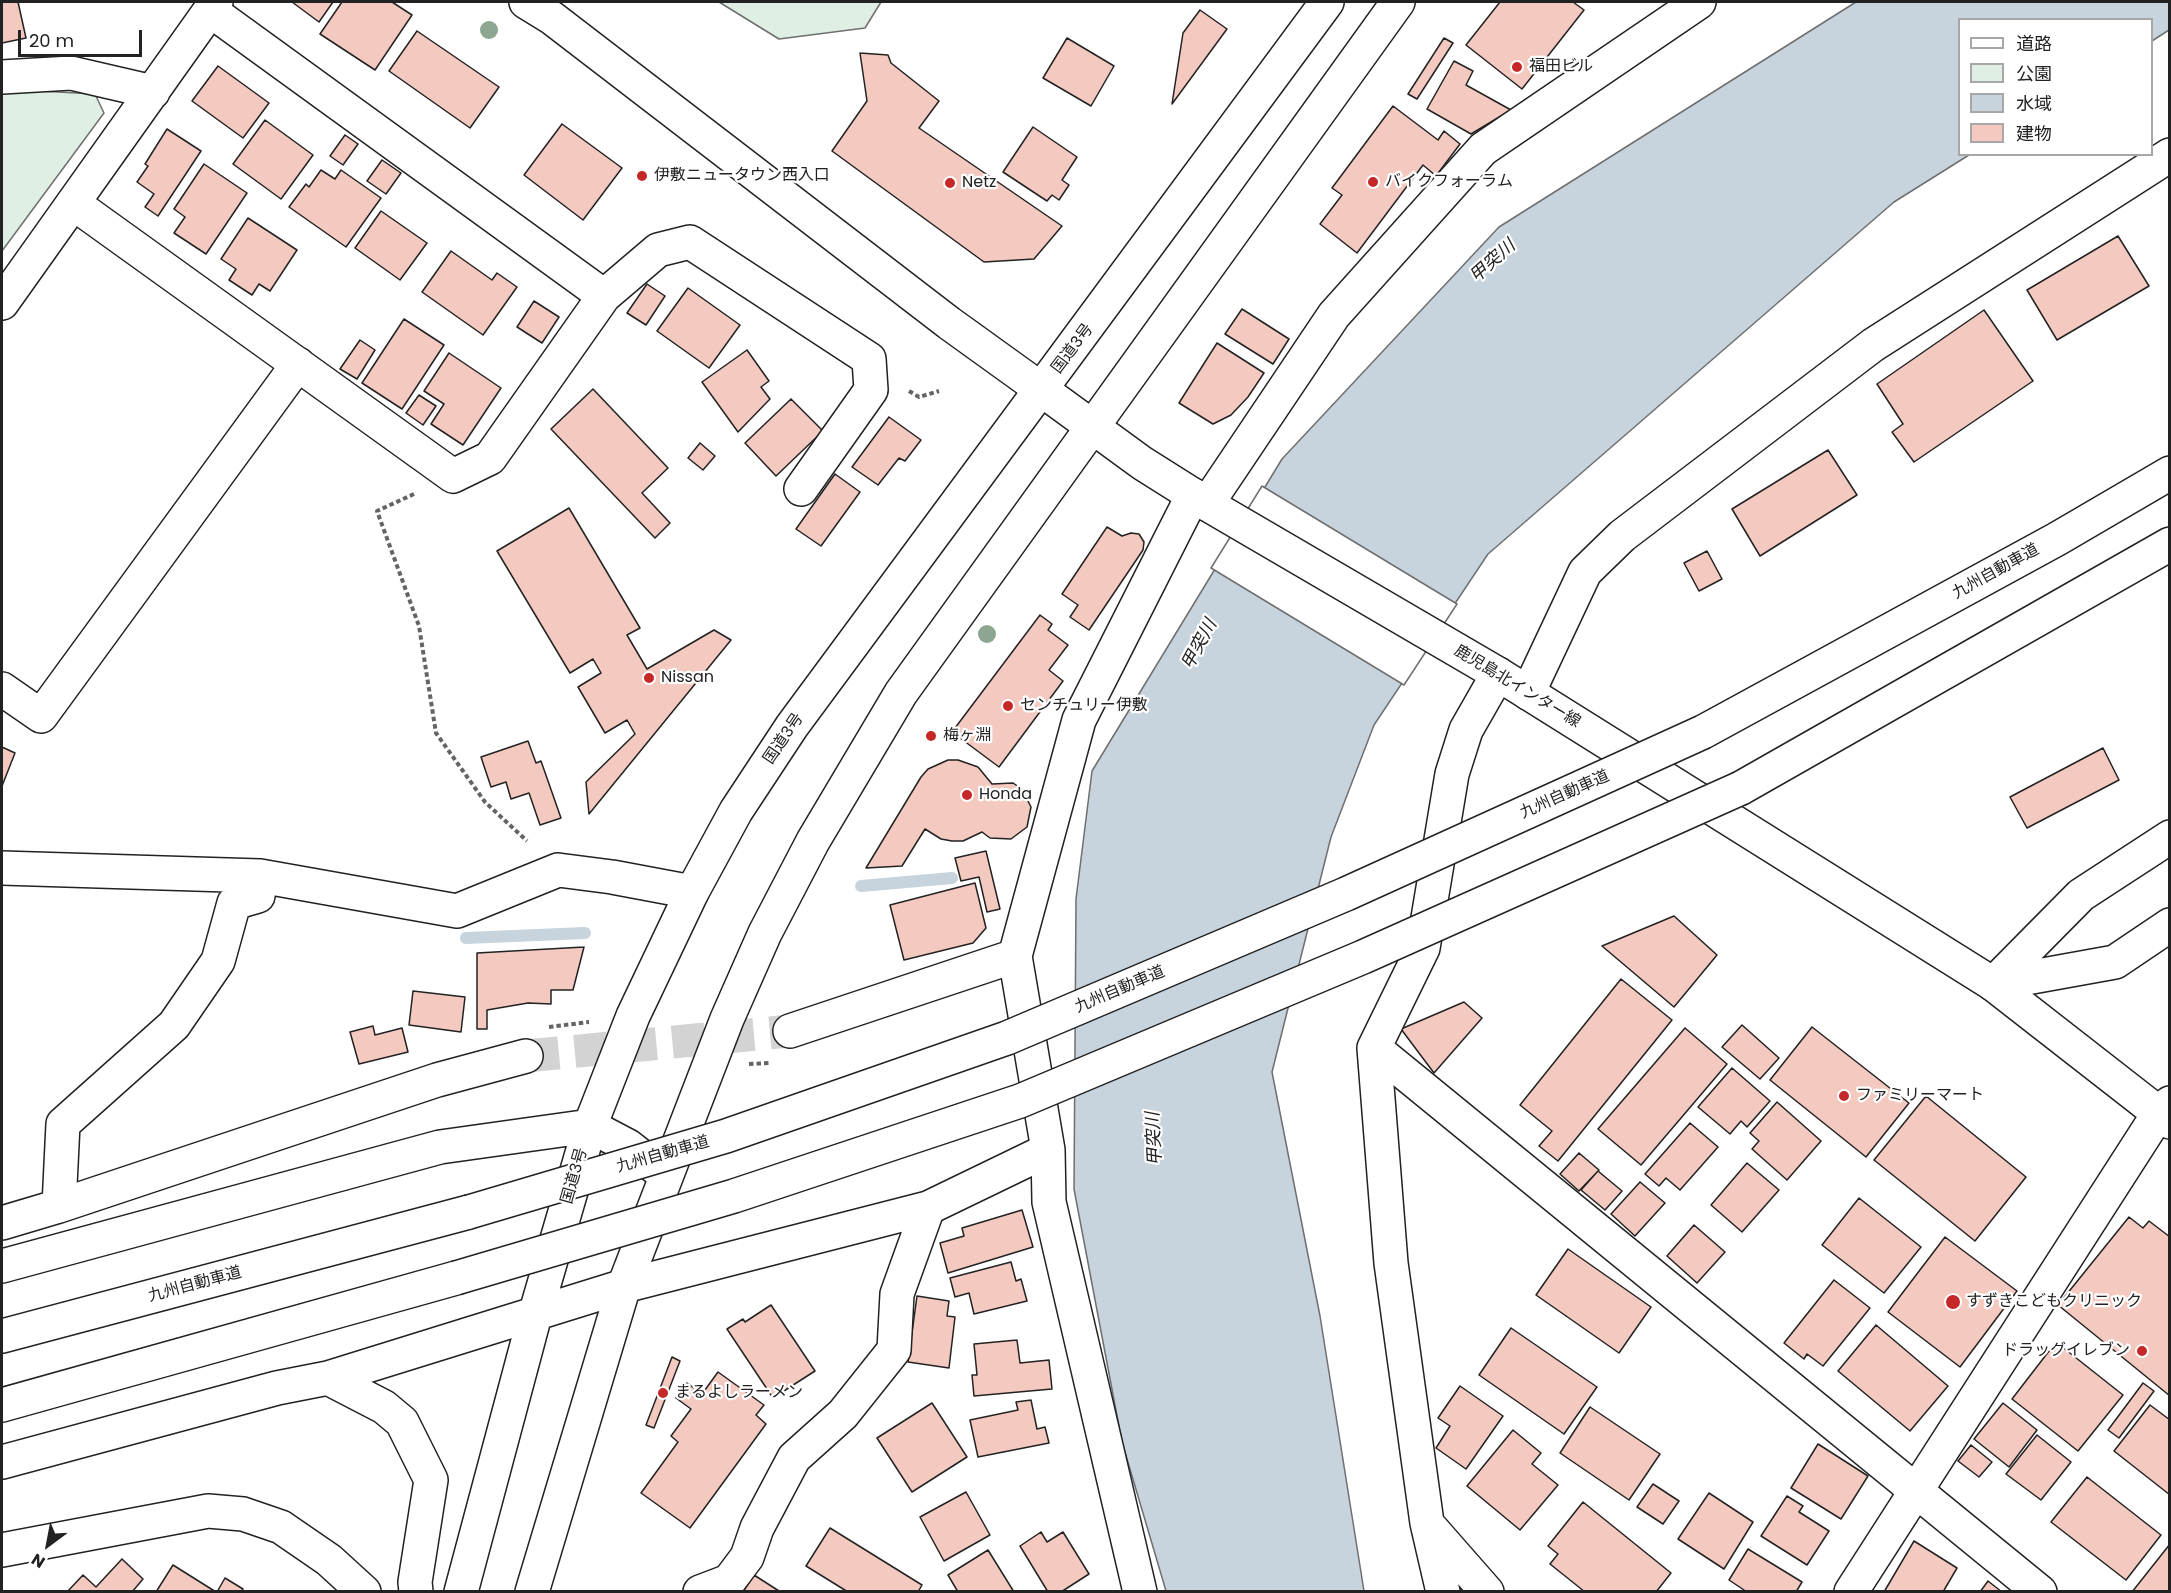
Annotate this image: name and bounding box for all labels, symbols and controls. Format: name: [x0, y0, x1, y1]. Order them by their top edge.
scale bar: [21, 18, 146, 56]
legend: [1958, 18, 2153, 156]
text: 20 m: [29, 28, 74, 53]
text: 道路: [2016, 31, 2052, 56]
place label: 福田ビル: [1529, 57, 1593, 77]
marker: 福田ビル: [1510, 60, 1524, 74]
text: 公園: [2016, 61, 2052, 86]
text: 水域: [2016, 91, 2052, 116]
text: 建物: [2016, 121, 2052, 146]
place label: 伊敷ニュータウン西入口: [654, 166, 830, 186]
marker: 伊敷ニュータウン西入口: [635, 169, 649, 183]
place label: バイクフォーラム: [1385, 172, 1513, 192]
place label: Netz: [962, 173, 996, 193]
marker: バイクフォーラム: [1366, 175, 1380, 189]
marker: Netz: [943, 176, 957, 190]
water label: 甲突川: [1466, 236, 1520, 288]
street label: 国道3号: [1048, 320, 1098, 378]
street label: 九州自動車道: [1949, 540, 2043, 604]
water label: 甲突川: [1178, 616, 1222, 674]
street label: 鹿児島北インター線: [1450, 642, 1584, 732]
place label: Nissan: [661, 668, 714, 688]
marker: Nissan: [642, 671, 656, 685]
place label: センチュリー伊敷: [1020, 696, 1148, 716]
marker: センチュリー伊敷: [1001, 699, 1015, 713]
street label: 国道3号: [760, 710, 808, 768]
place label: 梅ヶ淵: [943, 726, 991, 746]
marker: 梅ヶ淵: [924, 729, 938, 743]
street label: 九州自動車道: [1517, 767, 1613, 823]
place label: Honda: [979, 785, 1032, 805]
marker: Honda: [960, 788, 974, 802]
street label: 九州自動車道: [1072, 962, 1168, 1018]
place label: ファミリーマート: [1856, 1086, 1984, 1106]
marker: ファミリーマート: [1837, 1089, 1851, 1103]
water label: 甲突川: [1143, 1111, 1167, 1167]
street label: 九州自動車道: [614, 1133, 712, 1177]
street label: 国道3号: [558, 1146, 592, 1206]
street label: 九州自動車道: [146, 1263, 244, 1307]
place label: すずきこどもクリニック: [1966, 1292, 2142, 1312]
marker: すずきこどもクリニック: [1944, 1293, 1962, 1311]
place label: ドラッグイレブン: [2002, 1341, 2130, 1361]
marker: ドラッグイレブン: [2135, 1344, 2149, 1358]
place label: まるよしラーメン: [675, 1383, 803, 1403]
marker: まるよしラーメン: [656, 1386, 670, 1400]
north arrow: [18, 1515, 78, 1575]
text: N: [27, 1548, 49, 1574]

